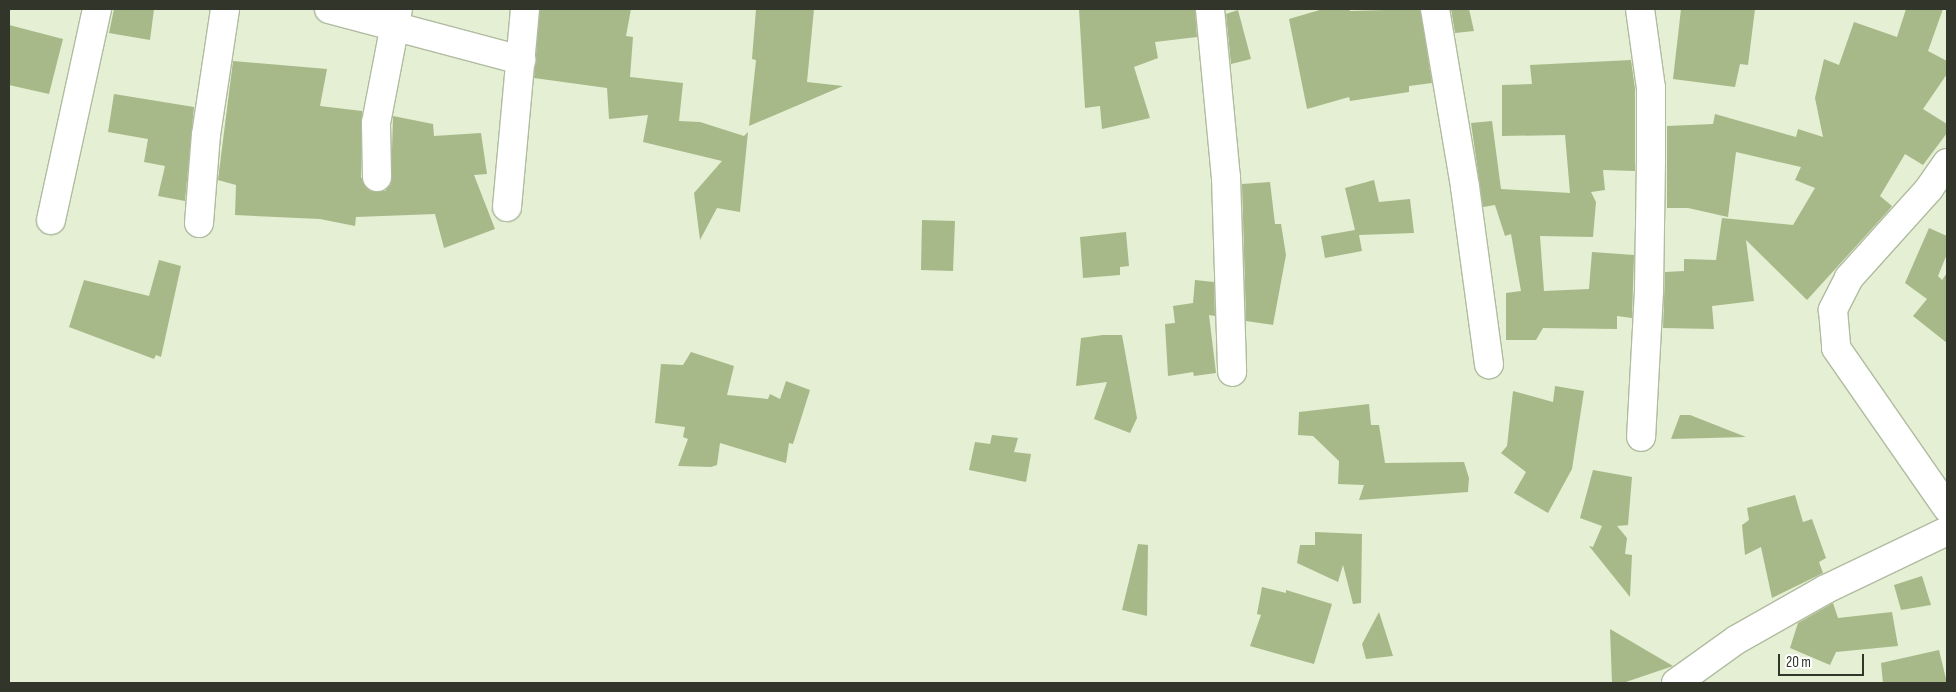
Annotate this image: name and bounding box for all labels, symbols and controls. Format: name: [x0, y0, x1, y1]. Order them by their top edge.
scale bar: [1781, 644, 1867, 676]
text: 20 m: [1786, 653, 1811, 672]

